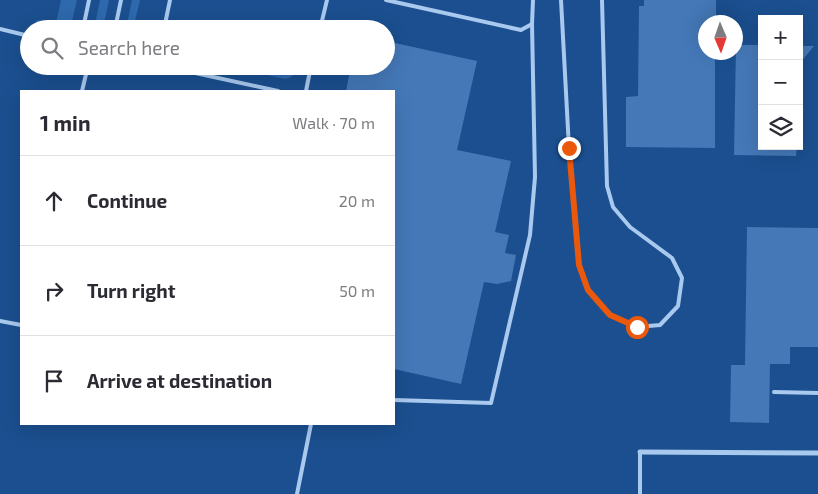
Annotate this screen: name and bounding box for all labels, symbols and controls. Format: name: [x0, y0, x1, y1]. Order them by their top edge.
north arrow: [698, 15, 743, 60]
map controls: [758, 15, 803, 150]
button: +: [758, 15, 803, 60]
search box: [20, 20, 395, 75]
icon: search: [38, 34, 66, 62]
text: Search here: [78, 36, 180, 59]
button: −: [758, 60, 803, 105]
button: layers: [758, 105, 803, 150]
text: 1 min: [40, 110, 91, 135]
text: Walk · 70 m: [292, 113, 375, 132]
route end: [558, 137, 581, 160]
icon: ahead: [40, 187, 68, 215]
text: Continue: [87, 189, 167, 212]
text: 20 m: [339, 191, 375, 210]
icon: right: [40, 277, 68, 305]
text: Turn right: [87, 279, 175, 302]
text: 50 m: [339, 281, 375, 300]
route start: [626, 316, 649, 339]
icon: arrive: [40, 367, 68, 395]
text: Arrive at destination: [87, 369, 272, 392]

